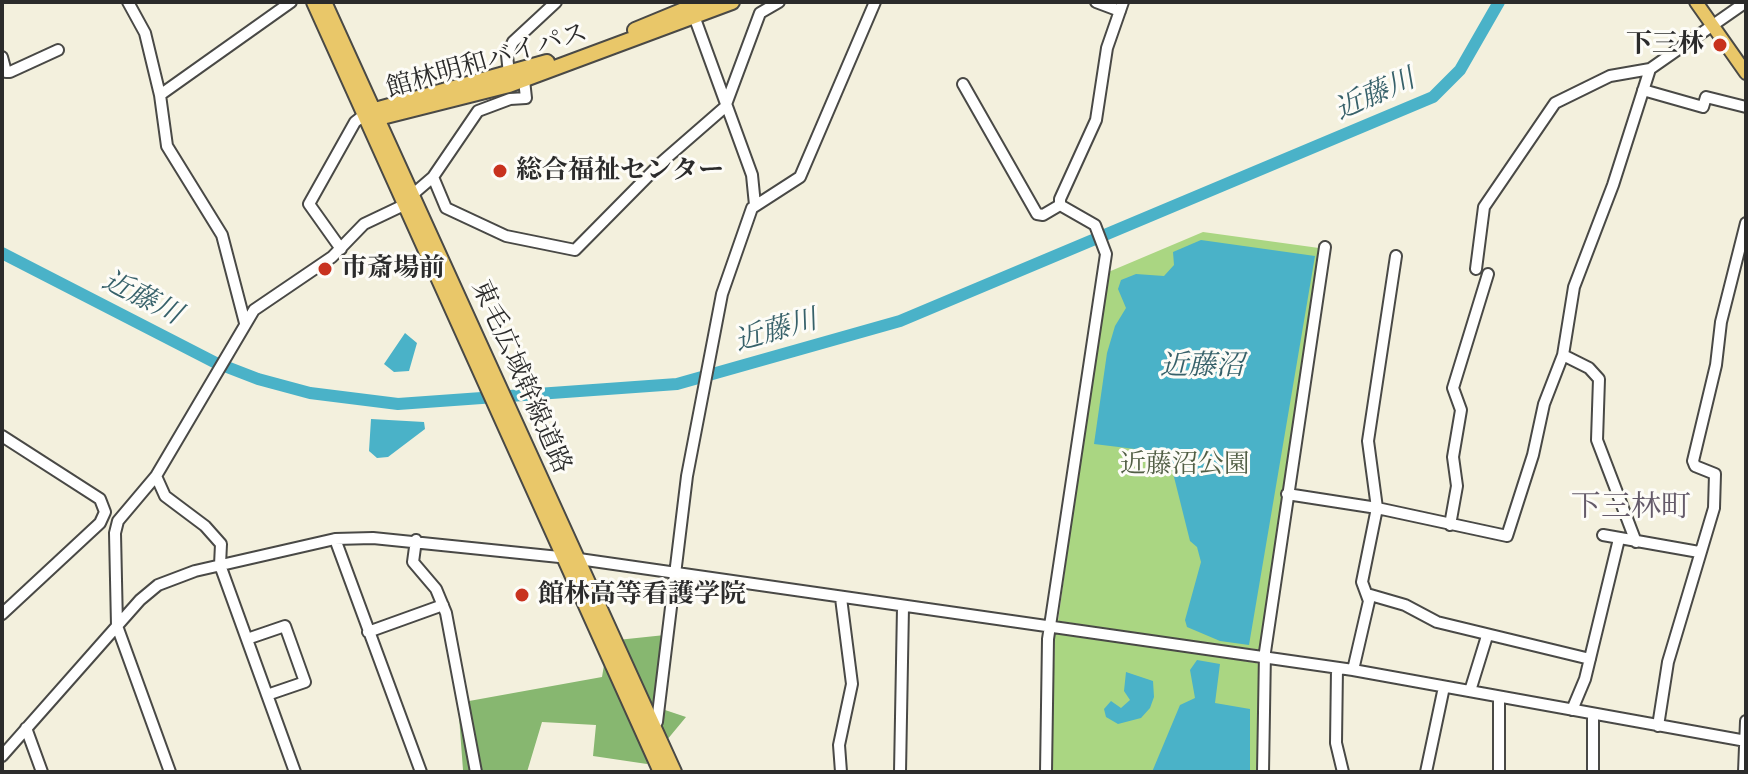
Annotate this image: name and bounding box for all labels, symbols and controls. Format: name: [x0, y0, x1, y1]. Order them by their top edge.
street label: 館林明和バイパス: [383, 17, 591, 105]
place label: 下三林: [1626, 29, 1704, 61]
marker: 下三林: [1711, 36, 1729, 54]
water label: 近藤川: [1330, 63, 1420, 127]
place label: 総合福祉センター: [516, 155, 724, 187]
marker: 総合福祉センター: [491, 162, 509, 180]
place label: 市斎場前: [341, 253, 445, 285]
marker: 市斎場前: [316, 260, 334, 278]
water label: 近藤川: [97, 264, 187, 332]
street label: 東毛広域幹線道路: [464, 276, 578, 478]
water label: 近藤川: [731, 303, 821, 359]
water label: 近藤沼: [1160, 349, 1244, 383]
park label: 近藤沼公園: [1120, 449, 1250, 481]
district label: 下三林町: [1571, 490, 1691, 526]
place label: 館林高等看護学院: [538, 579, 746, 611]
marker: 館林高等看護学院: [513, 586, 531, 604]

